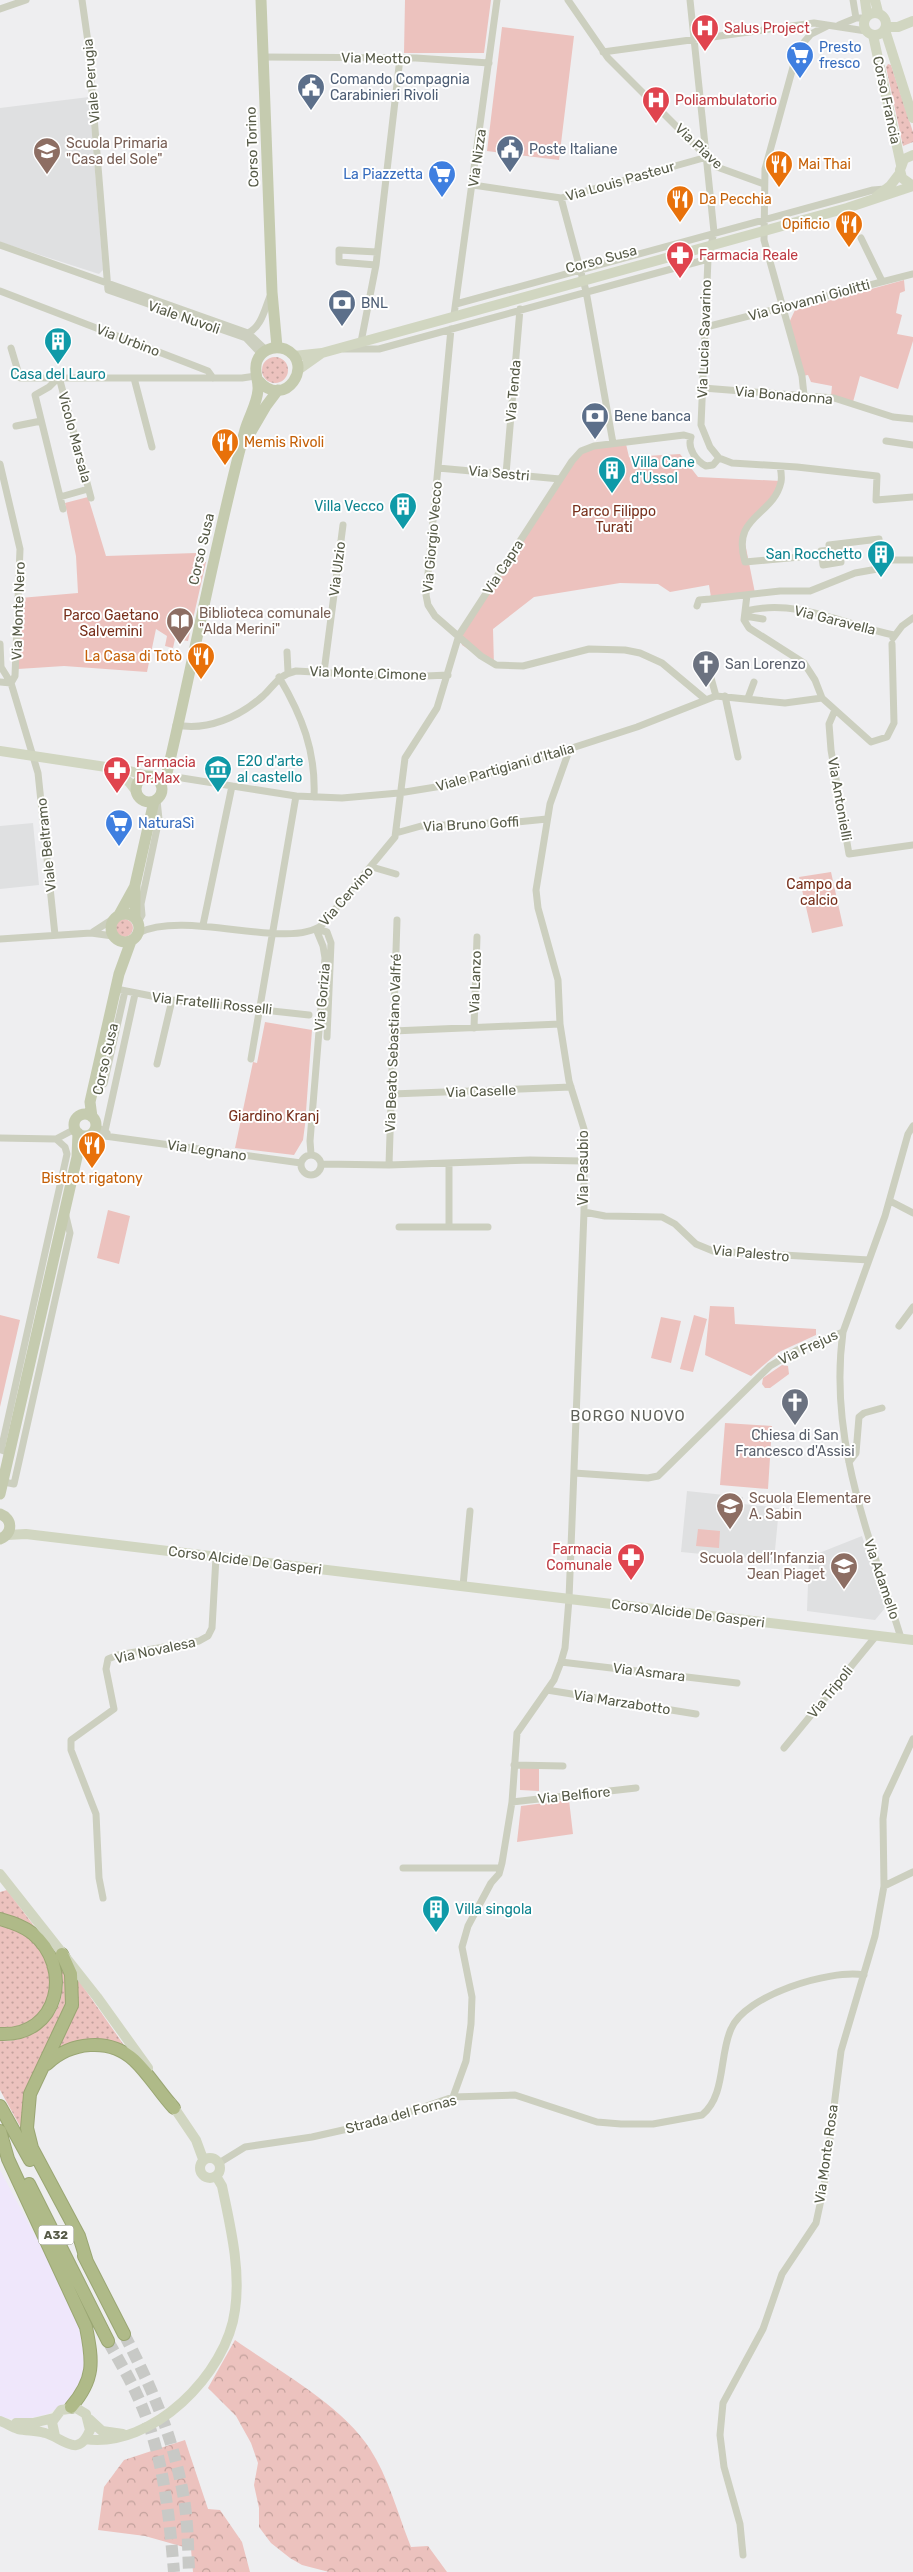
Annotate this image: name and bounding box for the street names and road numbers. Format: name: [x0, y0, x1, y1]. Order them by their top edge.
street label: Viale Perugia: [79, 38, 104, 124]
street label: Via Meotto: [341, 49, 411, 68]
street label: Corso Francia: [869, 55, 904, 146]
street label: Corso Torino: [243, 106, 262, 188]
street label: Via Piave: [671, 120, 726, 173]
street label: Via Nizza: [465, 128, 490, 188]
street label: Via Louis Pasteur: [564, 158, 677, 205]
street label: Corso Susa: [564, 242, 639, 277]
street label: Via Giovanni Giolitti: [746, 276, 872, 325]
street label: Via Lucia Savarino: [694, 279, 715, 399]
street label: Viale Nuvoli: [145, 297, 222, 338]
street label: Via Urbino: [93, 321, 162, 360]
street label: Via Tenda: [502, 359, 525, 423]
street label: Via Bonadonna: [734, 383, 834, 408]
street label: Vicolo Marsala: [54, 390, 95, 484]
street label: Via Sestri: [468, 462, 530, 485]
street label: Via Giorgio Vecco: [419, 480, 446, 594]
street label: Corso Susa: [185, 511, 218, 587]
street label: Via Capra: [479, 537, 527, 598]
street label: Via Ulzio: [326, 541, 349, 598]
street label: Via Monte Nero: [8, 561, 29, 661]
street label: Via Garavella: [792, 602, 877, 639]
street label: Via Monte Cimone: [309, 663, 427, 684]
street label: Viale Partigiani d'Italia: [434, 740, 576, 795]
street label: Via Antonielli: [824, 756, 855, 842]
street label: Viale Beltramo: [33, 797, 60, 893]
street label: Via Bruno Goffi: [423, 813, 519, 836]
street label: Via Cervino: [316, 863, 377, 930]
street label: Via Lanzo: [466, 950, 485, 1014]
street label: Via Beato Sebastiano Valfré: [382, 953, 405, 1133]
street label: Via Gorizia: [311, 962, 334, 1032]
street label: Via Fratelli Rosselli: [151, 989, 273, 1018]
street label: Corso Susa: [89, 1021, 122, 1097]
street label: Via Caselle: [446, 1082, 517, 1101]
street label: Via Pasubio: [575, 1130, 592, 1206]
street label: Via Legnano: [166, 1136, 248, 1165]
street label: Via Palestro: [712, 1242, 790, 1265]
street label: Via Frejus: [776, 1326, 841, 1369]
street label: Via Adamello: [860, 1537, 903, 1622]
street label: Corso Alcide De Gasperi: [167, 1543, 323, 1578]
street label: Corso Alcide De Gasperi: [610, 1596, 766, 1631]
street label: Via Novalesa: [113, 1634, 197, 1667]
street label: Via Asmara: [612, 1660, 686, 1685]
street label: Via Tripoli: [804, 1663, 857, 1722]
street label: Via Marzabotto: [572, 1686, 672, 1719]
street label: Via Belfiore: [537, 1783, 611, 1808]
street label: Strada del Fornas: [344, 2091, 459, 2137]
street label: Via Monte Rosa: [811, 2103, 842, 2205]
road number: A32: [38, 2226, 74, 2244]

